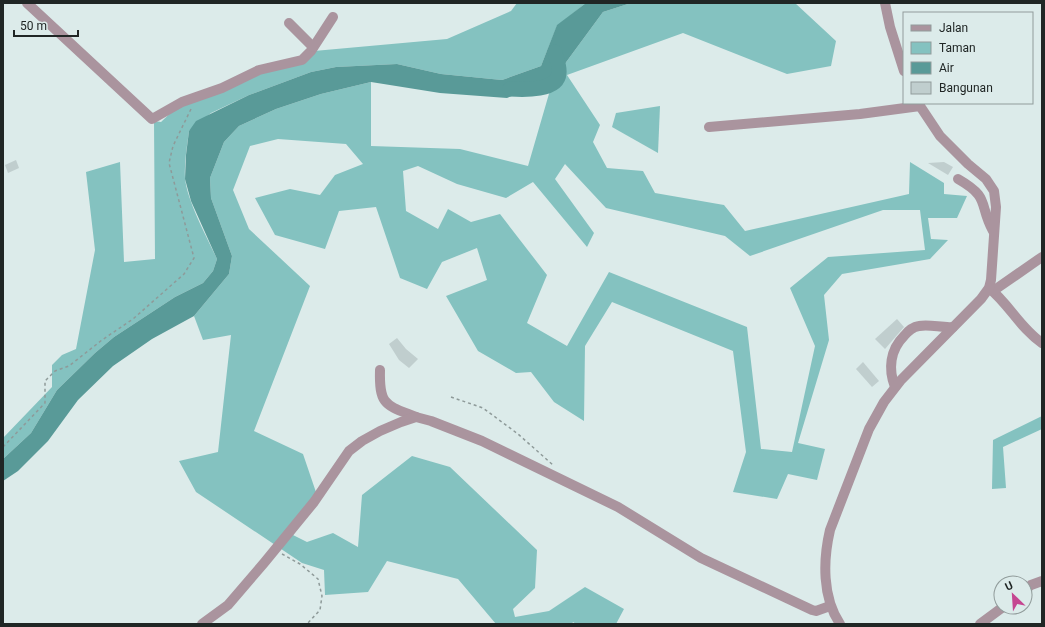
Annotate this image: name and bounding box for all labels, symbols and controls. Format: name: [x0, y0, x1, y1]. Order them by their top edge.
scale bar: [14, 12, 78, 38]
legend: [903, 12, 1033, 104]
text: 50 m: [20, 19, 47, 33]
text: Jalan: [939, 21, 968, 35]
text: Taman: [939, 41, 976, 55]
text: Air: [939, 61, 954, 75]
text: Bangunan: [939, 81, 993, 95]
north arrow: [993, 575, 1033, 615]
text: U: [1003, 579, 1015, 594]

